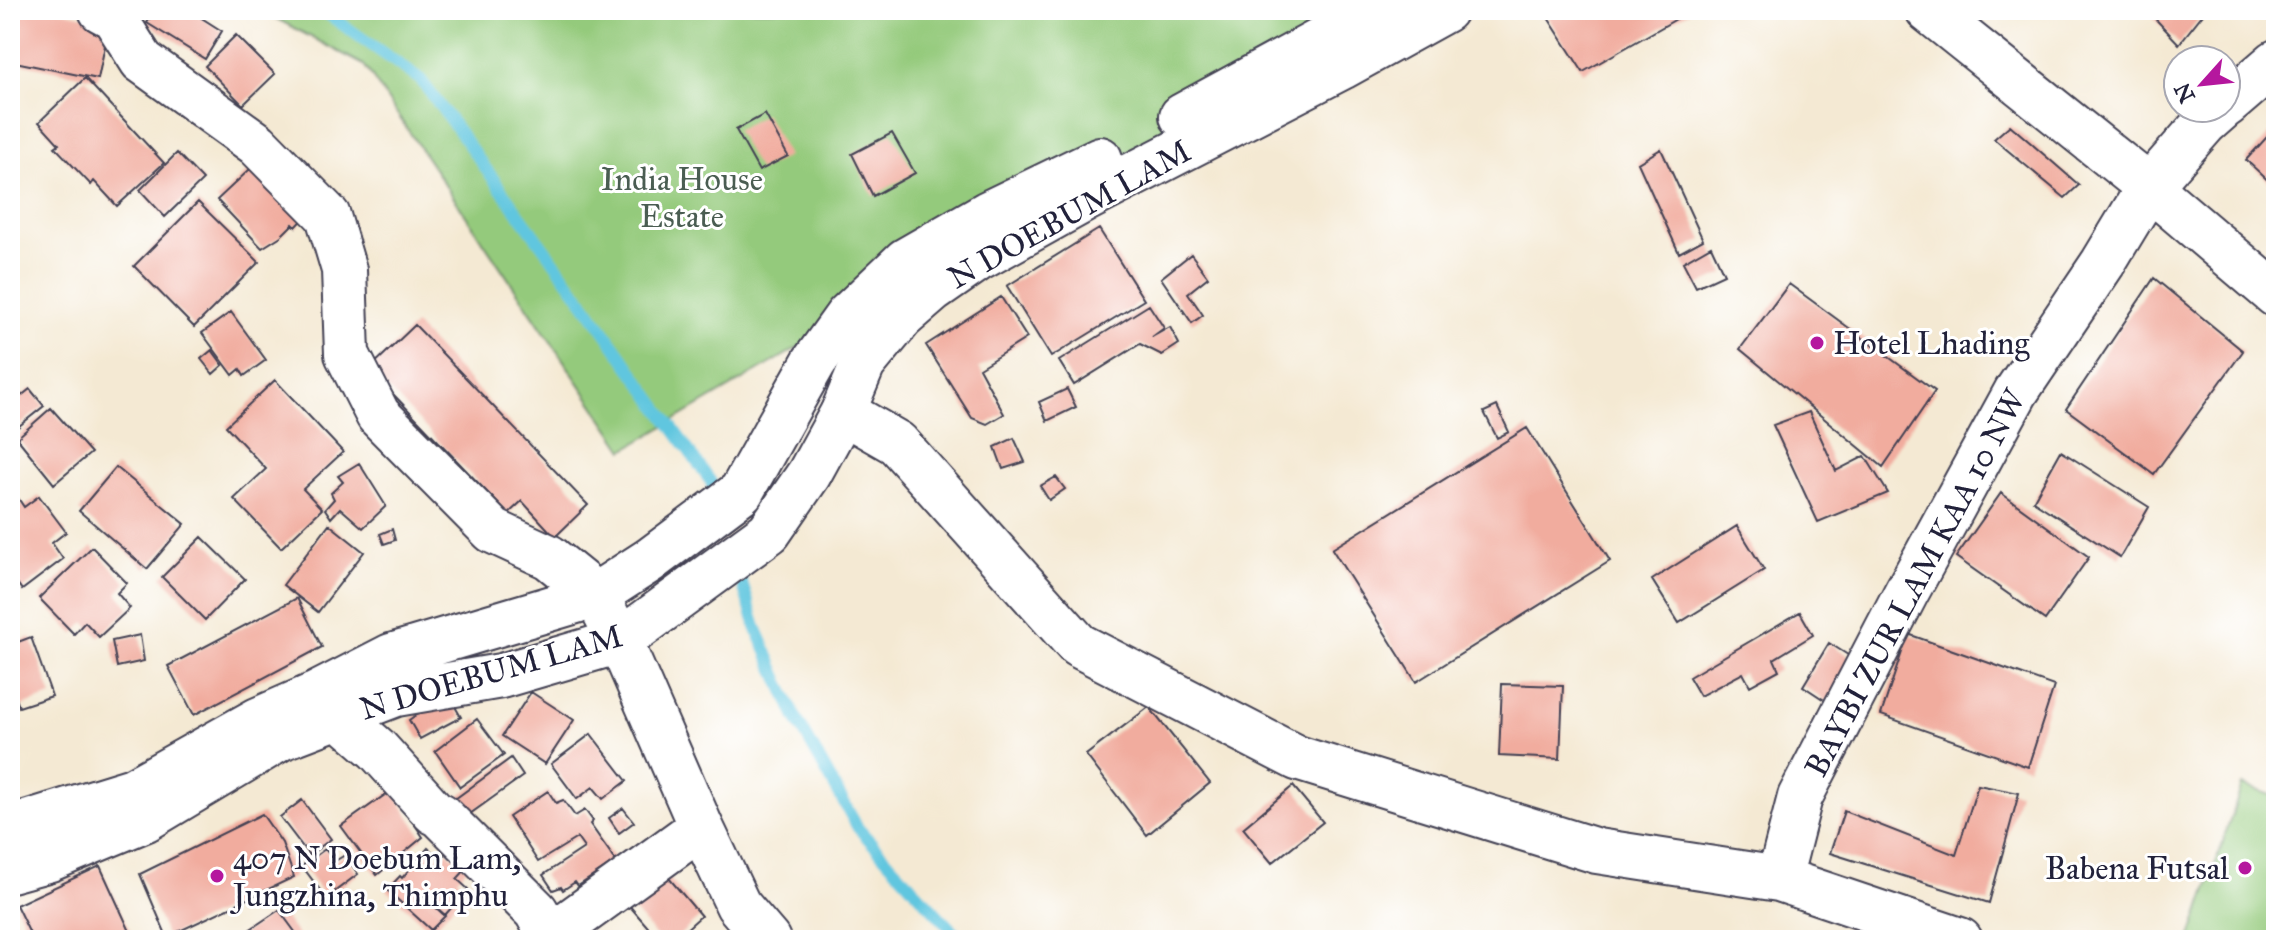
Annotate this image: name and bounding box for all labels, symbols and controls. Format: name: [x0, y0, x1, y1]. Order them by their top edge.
north arrow: [2162, 44, 2242, 124]
text: N: [2168, 78, 2201, 107]
street label: N DOEBUM LAM: [941, 132, 1197, 297]
park label: India House Estate: [601, 160, 763, 236]
place label: Hotel Lhading: [1833, 324, 2030, 363]
marker: Hotel Lhading: [1808, 334, 1826, 352]
street label: BAYBI ZUR LAM KAA 10 NW: [1797, 382, 2035, 784]
street label: N DOEBUM LAM: [355, 616, 627, 729]
place label: 407 N Doebum Lam, Jungzhina, Thimphu: [230, 839, 521, 915]
place label: Babena Futsal: [2045, 849, 2229, 888]
marker: Babena Futsal: [2236, 859, 2254, 877]
marker: 407 N Doebum Lam, Jungzhina, Thimphu: [208, 867, 226, 885]

